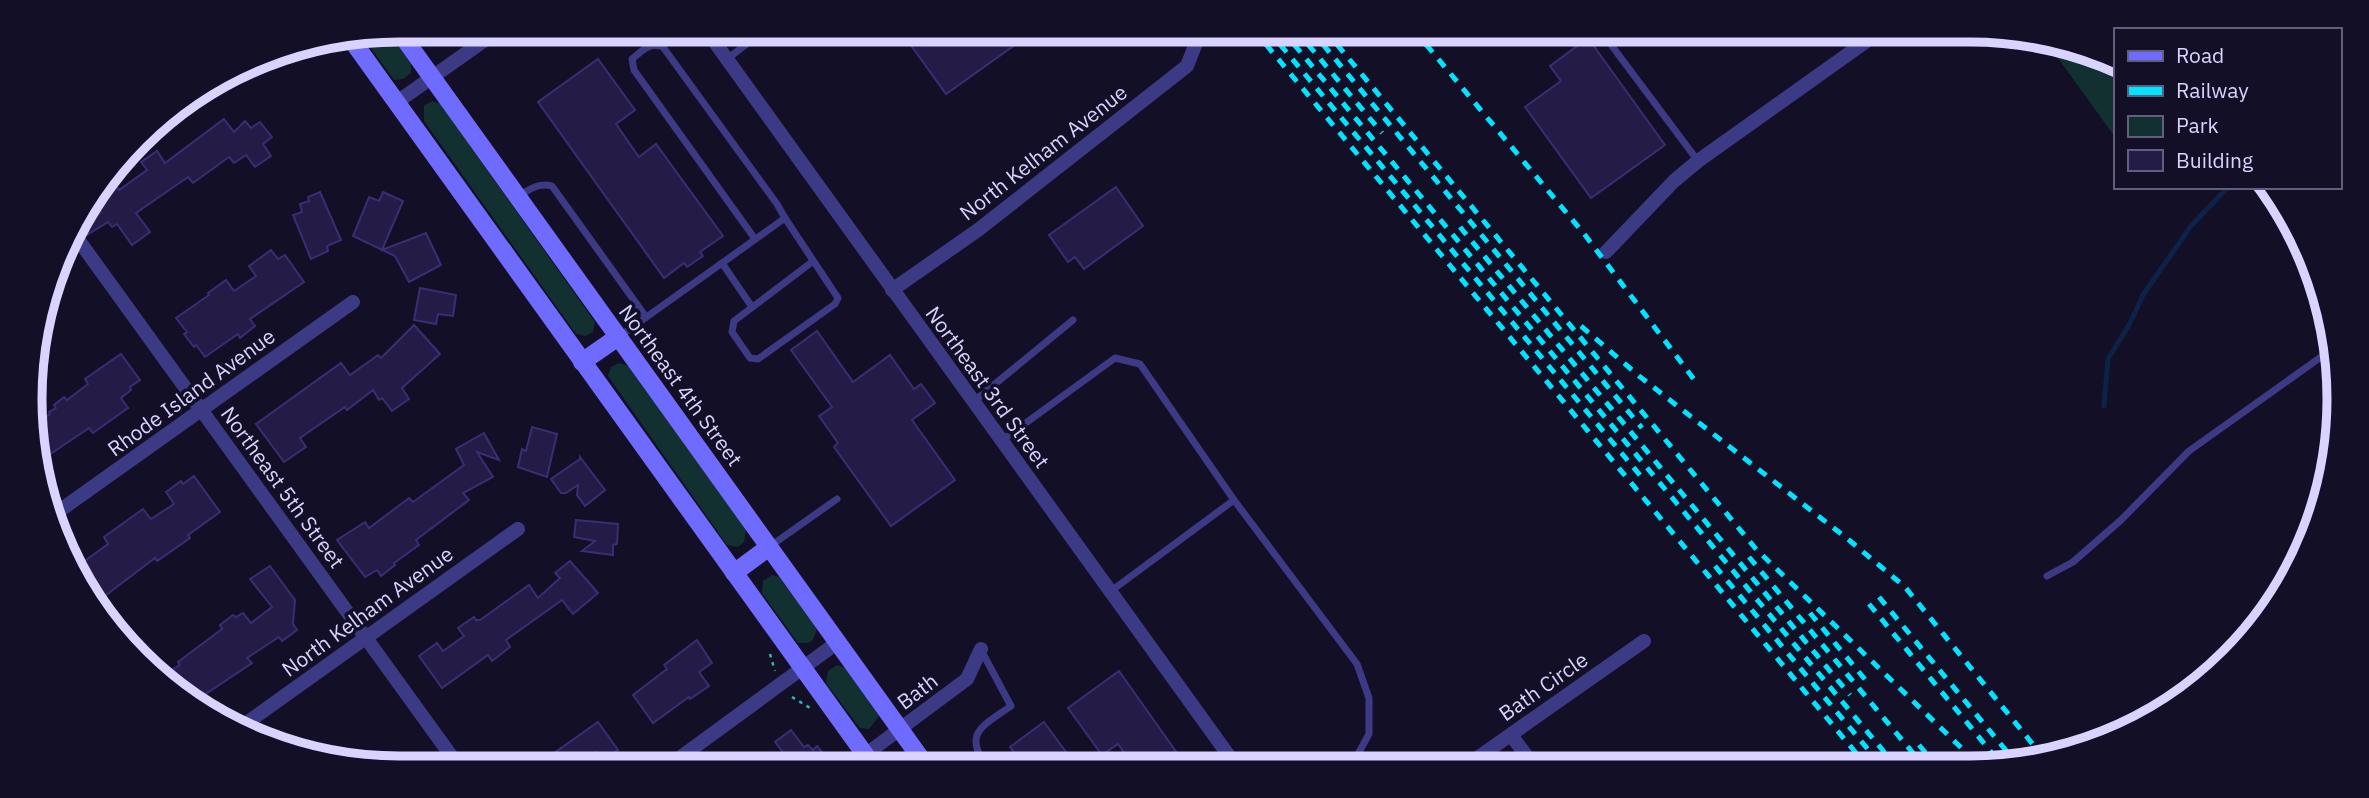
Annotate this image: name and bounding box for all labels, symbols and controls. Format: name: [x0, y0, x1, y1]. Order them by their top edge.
legend: [2114, 28, 2341, 189]
text: Road: [2176, 41, 2224, 69]
text: Railway: [2176, 76, 2249, 104]
street label: North Kelham Avenue: [954, 78, 1132, 226]
text: Park: [2176, 111, 2219, 139]
text: Building: [2176, 146, 2253, 174]
street label: Northeast 4th Street: [613, 299, 749, 471]
street label: Northeast 3rd Street: [920, 300, 1056, 474]
street label: Rhode Island Avenue: [102, 322, 280, 462]
street label: Northeast 5th Street: [215, 401, 351, 573]
street label: North Kelham Avenue: [276, 539, 458, 683]
street label: Bath Circle: [1493, 645, 1593, 727]
street label: Bath: [891, 667, 943, 715]

